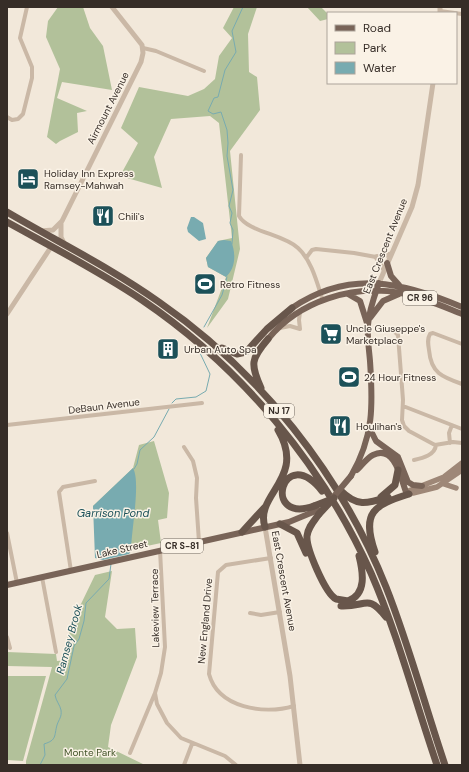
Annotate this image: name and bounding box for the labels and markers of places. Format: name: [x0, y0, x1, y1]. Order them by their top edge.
hotel icon: Holiday Inn Express Ramsey-Mahwah: [15, 166, 41, 192]
place label: Holiday Inn Express Ramsey-Mahwah: [44, 167, 134, 192]
restaurant icon: Chili's: [90, 203, 116, 229]
place label: Chili's: [118, 210, 145, 223]
sports icon: Retro Fitness: [192, 271, 218, 297]
place label: Retro Fitness: [220, 278, 280, 291]
supermarket icon: Uncle Giuseppe's Marketplace: [318, 321, 344, 347]
place label: Uncle Giuseppe's Marketplace: [346, 322, 425, 347]
building icon: Urban Auto Spa: [155, 336, 181, 362]
place label: Urban Auto Spa: [184, 343, 256, 356]
sports icon: 24 Hour Fitness: [336, 364, 362, 390]
place label: 24 Hour Fitness: [364, 371, 436, 384]
restaurant icon: Houlihan's: [327, 413, 353, 439]
place label: Houlihan's: [356, 420, 402, 433]

